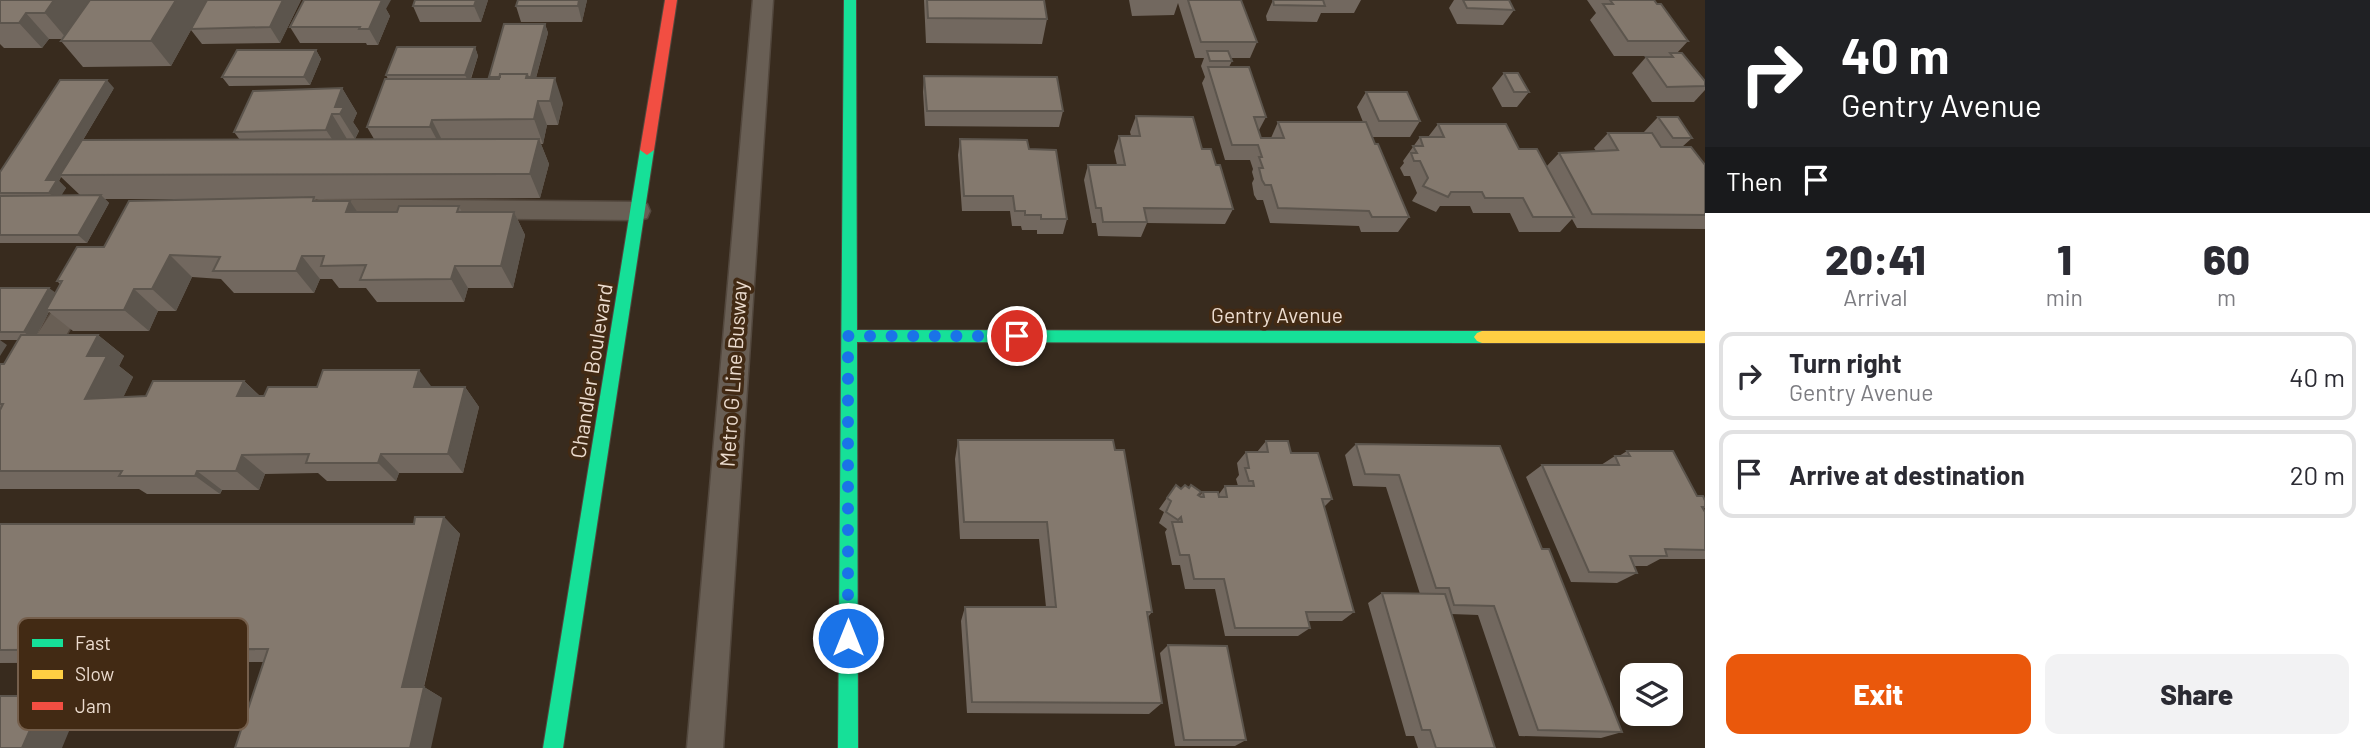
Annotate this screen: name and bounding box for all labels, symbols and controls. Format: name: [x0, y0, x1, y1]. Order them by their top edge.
text: 40 m: [1841, 25, 1949, 84]
icon: right: [1726, 28, 1817, 119]
text: Gentry Avenue: [1841, 85, 2042, 123]
icon: arrive: [1797, 161, 1835, 199]
text: Then: [1726, 165, 1783, 196]
text: 20:41: [1825, 233, 1926, 283]
text: 1: [2057, 233, 2072, 283]
text: 60: [2203, 233, 2250, 283]
street label: Metro G Line Busway: [714, 280, 752, 468]
street label: Chandler Boulevard: [564, 282, 617, 460]
text: Arrival: [1843, 283, 1907, 311]
text: min: [2046, 283, 2083, 311]
text: m: [2217, 283, 2236, 311]
street label: Gentry Avenue: [1211, 302, 1343, 327]
pin: [987, 306, 1047, 366]
icon: arrive: [998, 317, 1036, 355]
text: Turn right: [1789, 347, 1902, 378]
icon: right: [1730, 357, 1768, 395]
text: 40 m: [2289, 361, 2345, 392]
text: Gentry Avenue: [1789, 378, 1933, 406]
icon: arrive: [1730, 455, 1768, 493]
text: Arrive at destination: [1789, 459, 2025, 490]
text: 20 m: [2290, 459, 2345, 490]
position arrow: [811, 601, 885, 675]
legend: [18, 618, 248, 730]
text: Fast: [75, 631, 111, 654]
button: Exit: [1726, 654, 2031, 734]
button: Share: [2045, 654, 2349, 734]
text: Slow: [75, 662, 114, 685]
map controls: [1620, 663, 1683, 726]
button: layers: [1620, 663, 1683, 726]
text: Jam: [75, 694, 111, 717]

